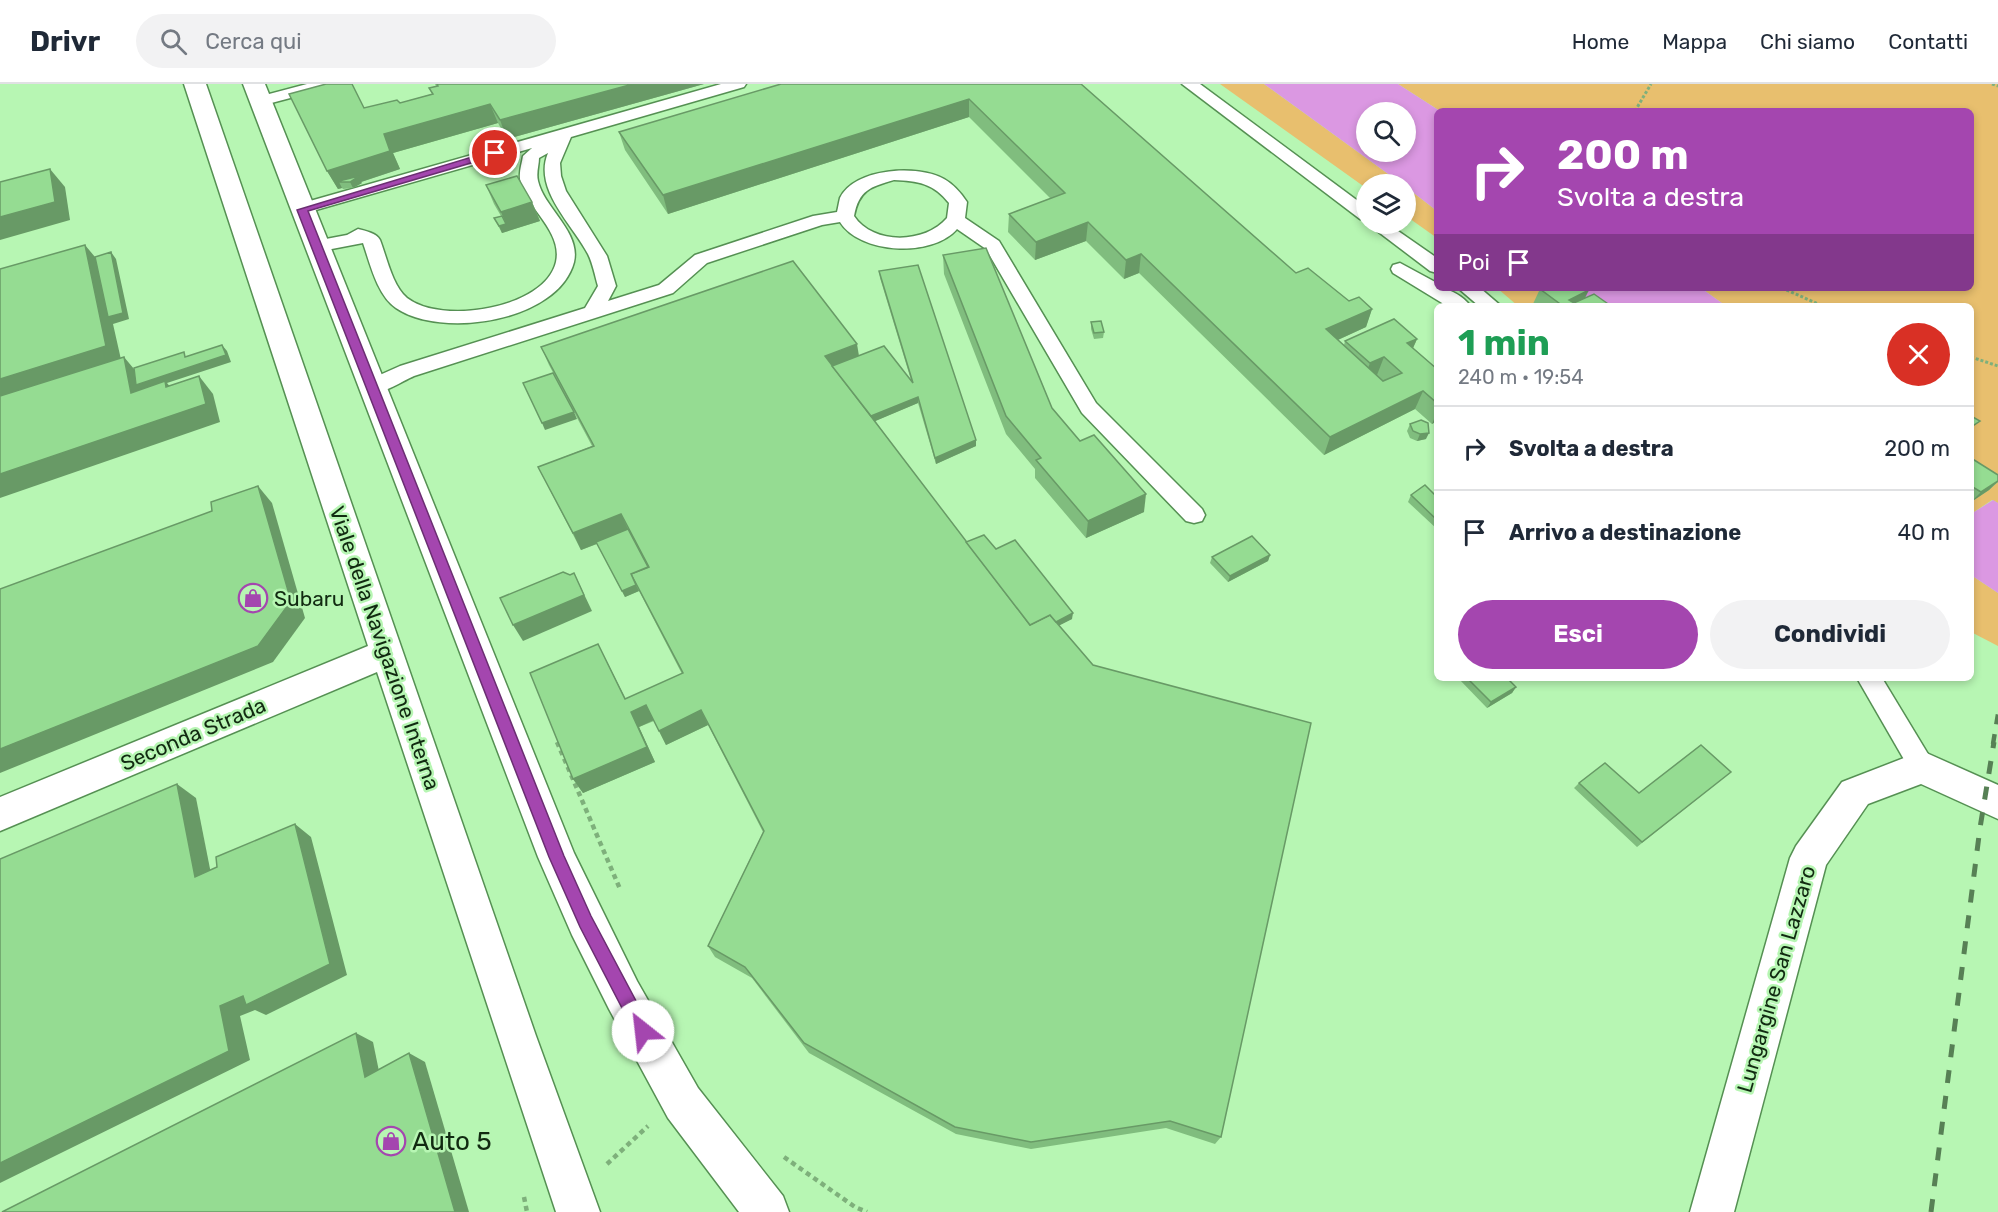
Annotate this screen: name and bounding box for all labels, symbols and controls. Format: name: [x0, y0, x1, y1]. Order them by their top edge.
search box: [136, 14, 556, 68]
text: Drivr: [30, 25, 100, 58]
icon: search: [157, 25, 190, 58]
text: Cerca qui: [205, 28, 302, 55]
text: Home: [1572, 29, 1629, 54]
text: Mappa: [1662, 29, 1727, 54]
text: Chi siamo: [1760, 29, 1855, 54]
text: Contatti: [1888, 29, 1968, 54]
map controls: [1356, 102, 1416, 234]
button: search: [1356, 102, 1416, 162]
pin: [469, 127, 520, 178]
text: 200 m: [1557, 130, 1689, 180]
icon: right: [1458, 132, 1536, 210]
icon: arrive: [478, 136, 511, 169]
button: layers: [1356, 174, 1416, 234]
text: Svolta a destra: [1557, 181, 1744, 213]
icon: arrive: [1502, 246, 1535, 279]
text: Poi: [1458, 249, 1490, 276]
text: 1 min: [1458, 321, 1550, 364]
button: close: [1887, 323, 1950, 386]
text: 240 m · 19:54: [1458, 365, 1584, 389]
icon: right: [1458, 432, 1491, 465]
text: Svolta a destra: [1509, 435, 1674, 462]
text: 200 m: [1884, 435, 1950, 462]
street label: Viale della Navigazione Interna: [325, 503, 445, 793]
icon: arrive: [1458, 516, 1491, 549]
text: Arrivo a destinazione: [1509, 519, 1741, 546]
text: 40 m: [1897, 519, 1950, 546]
shop icon: Subaru: [237, 582, 269, 614]
place label: Subaru: [274, 586, 344, 611]
button: Esci: [1458, 600, 1698, 669]
button: Condividi: [1710, 600, 1950, 669]
street label: Seconda Strada: [117, 692, 269, 776]
street label: Lungargine San Lazzaro: [1732, 863, 1820, 1095]
position arrow: [611, 999, 675, 1063]
shop icon: Auto 5: [375, 1125, 407, 1157]
place label: Auto 5: [412, 1126, 492, 1157]

